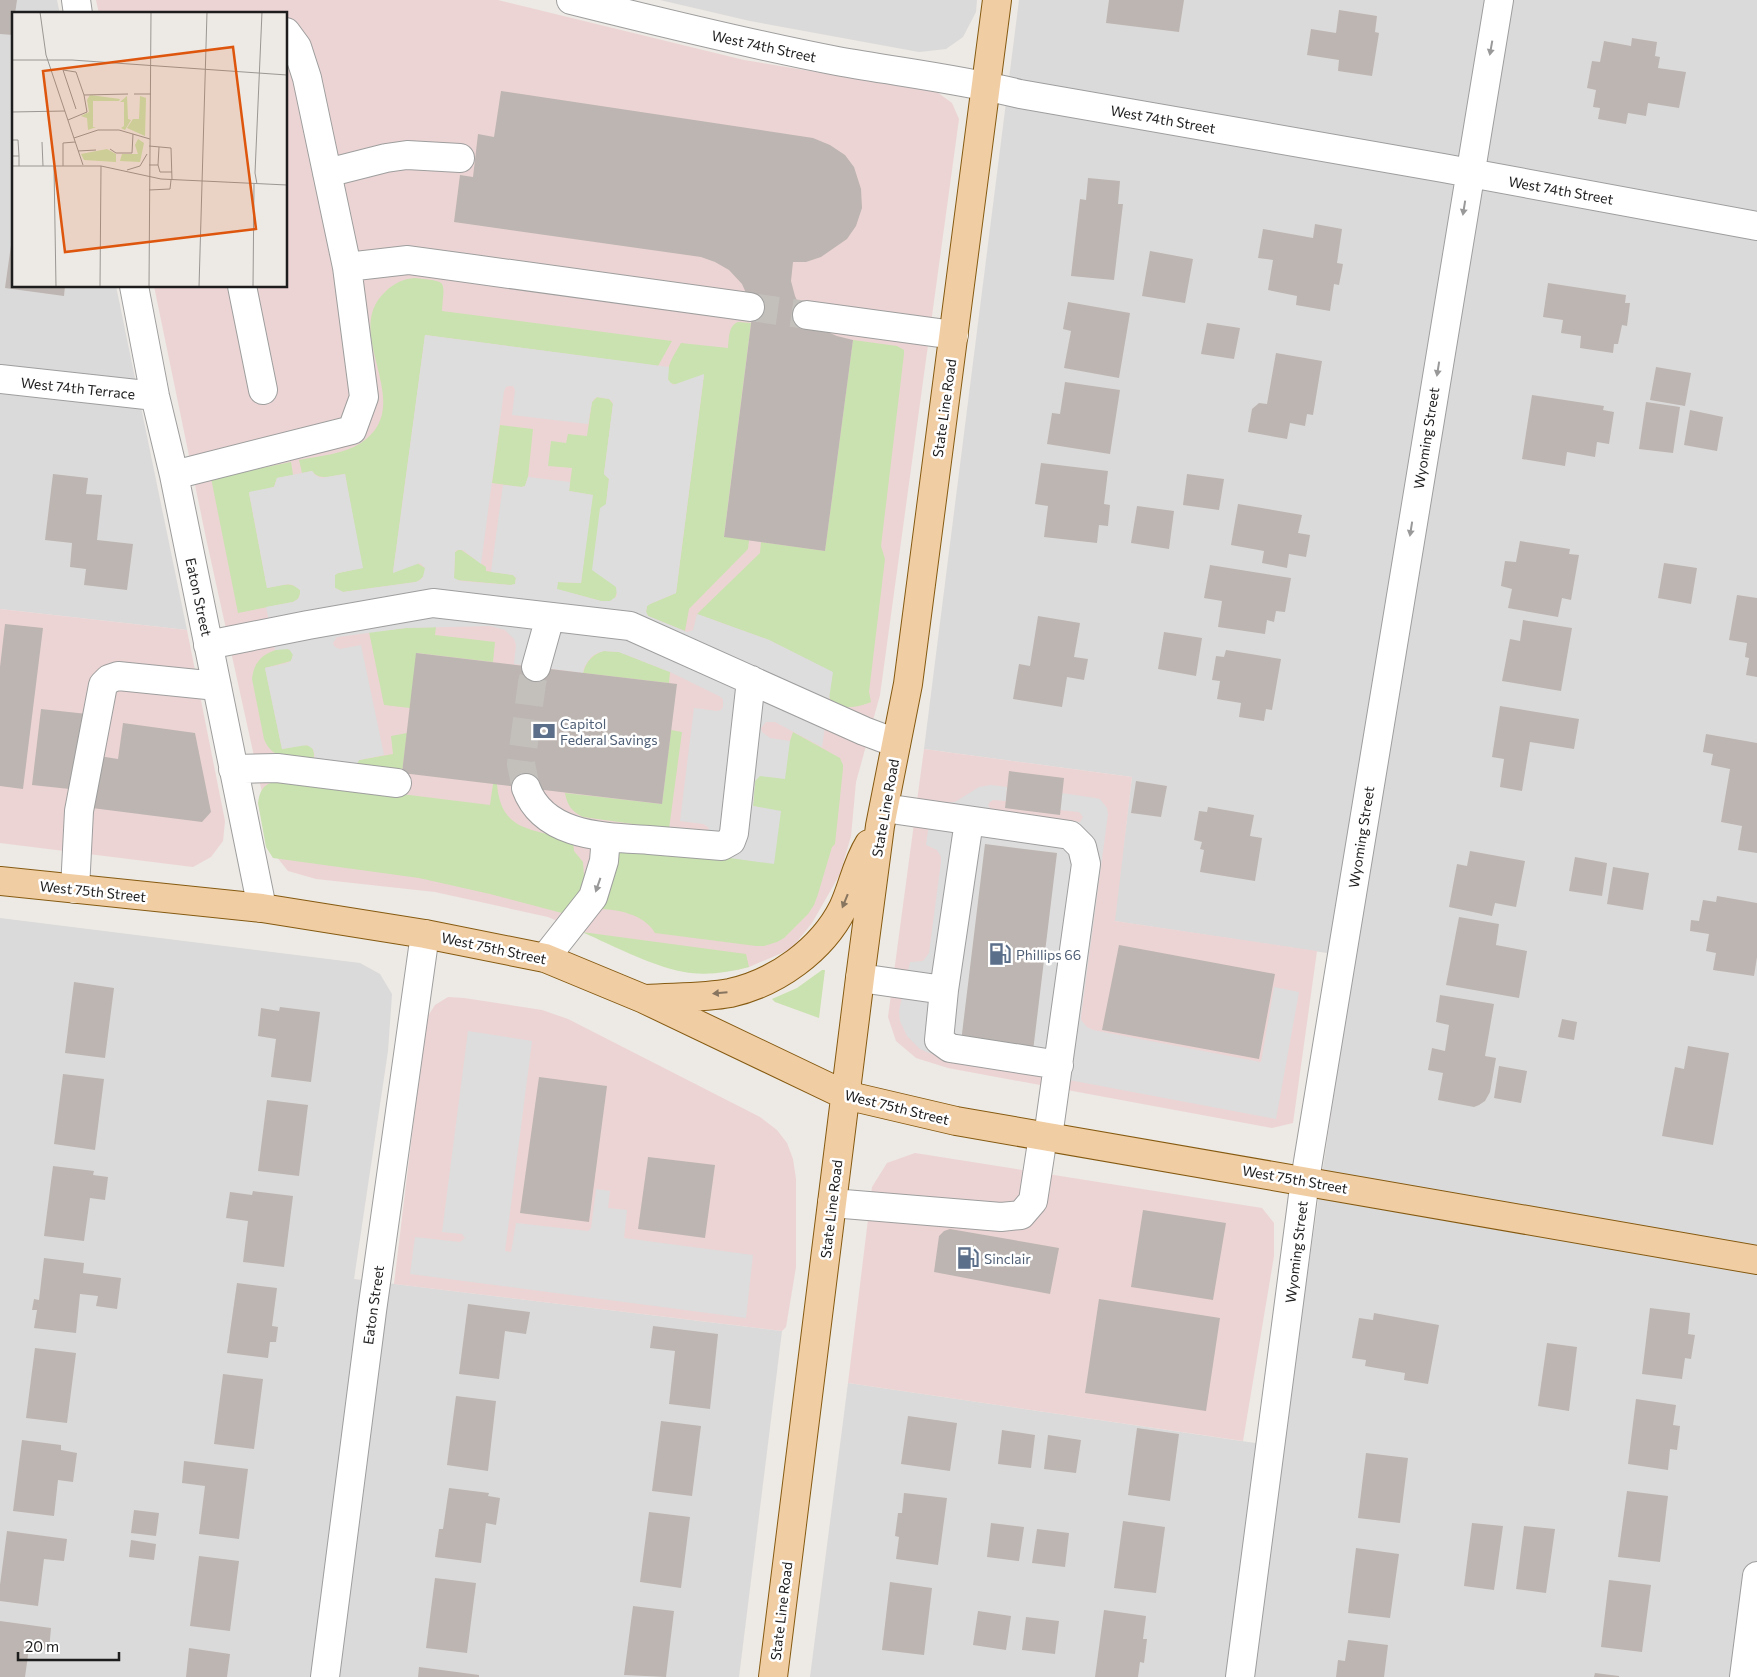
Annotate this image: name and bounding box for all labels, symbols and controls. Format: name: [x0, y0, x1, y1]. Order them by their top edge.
inset map: [12, 12, 288, 288]
street label: West 74th Street: [710, 27, 818, 65]
one-way arrow: [1486, 40, 1494, 56]
street label: West 74th Street: [1109, 101, 1217, 137]
street label: West 74th Street: [1507, 172, 1615, 208]
one-way arrow: [1459, 201, 1467, 217]
street label: State Line Road: [929, 358, 959, 458]
one-way arrow: [1433, 361, 1441, 377]
street label: West 74th Terrace: [20, 374, 136, 402]
street label: Wyoming Street: [1410, 386, 1442, 490]
one-way arrow: [1407, 521, 1415, 537]
street label: Eaton Street: [182, 556, 216, 638]
place label: Capitol Federal Savings: [560, 715, 658, 748]
bank icon: Capitol Federal Savings: [531, 718, 557, 744]
street label: State Line Road: [868, 758, 902, 858]
street label: Wyoming Street: [1345, 785, 1377, 889]
street label: West 75th Street: [39, 877, 147, 905]
one-way arrow: [593, 878, 601, 893]
one-way arrow: [841, 894, 849, 909]
street label: West 75th Street: [440, 929, 548, 967]
fuel station icon: Phillips 66: [987, 941, 1013, 967]
place label: Phillips 66: [1016, 946, 1081, 963]
one-way arrow: [712, 990, 728, 998]
street label: West 75th Street: [843, 1086, 951, 1128]
street label: State Line Road: [817, 1159, 845, 1259]
street label: West 75th Street: [1241, 1161, 1349, 1197]
street label: Wyoming Street: [1281, 1200, 1311, 1304]
fuel station icon: Sinclair: [955, 1245, 981, 1271]
place label: Sinclair: [984, 1250, 1031, 1267]
street label: Eaton Street: [359, 1264, 387, 1346]
street label: State Line Road: [767, 1561, 795, 1661]
scale bar: [18, 1630, 119, 1662]
text: 20 m: [25, 1637, 59, 1655]

